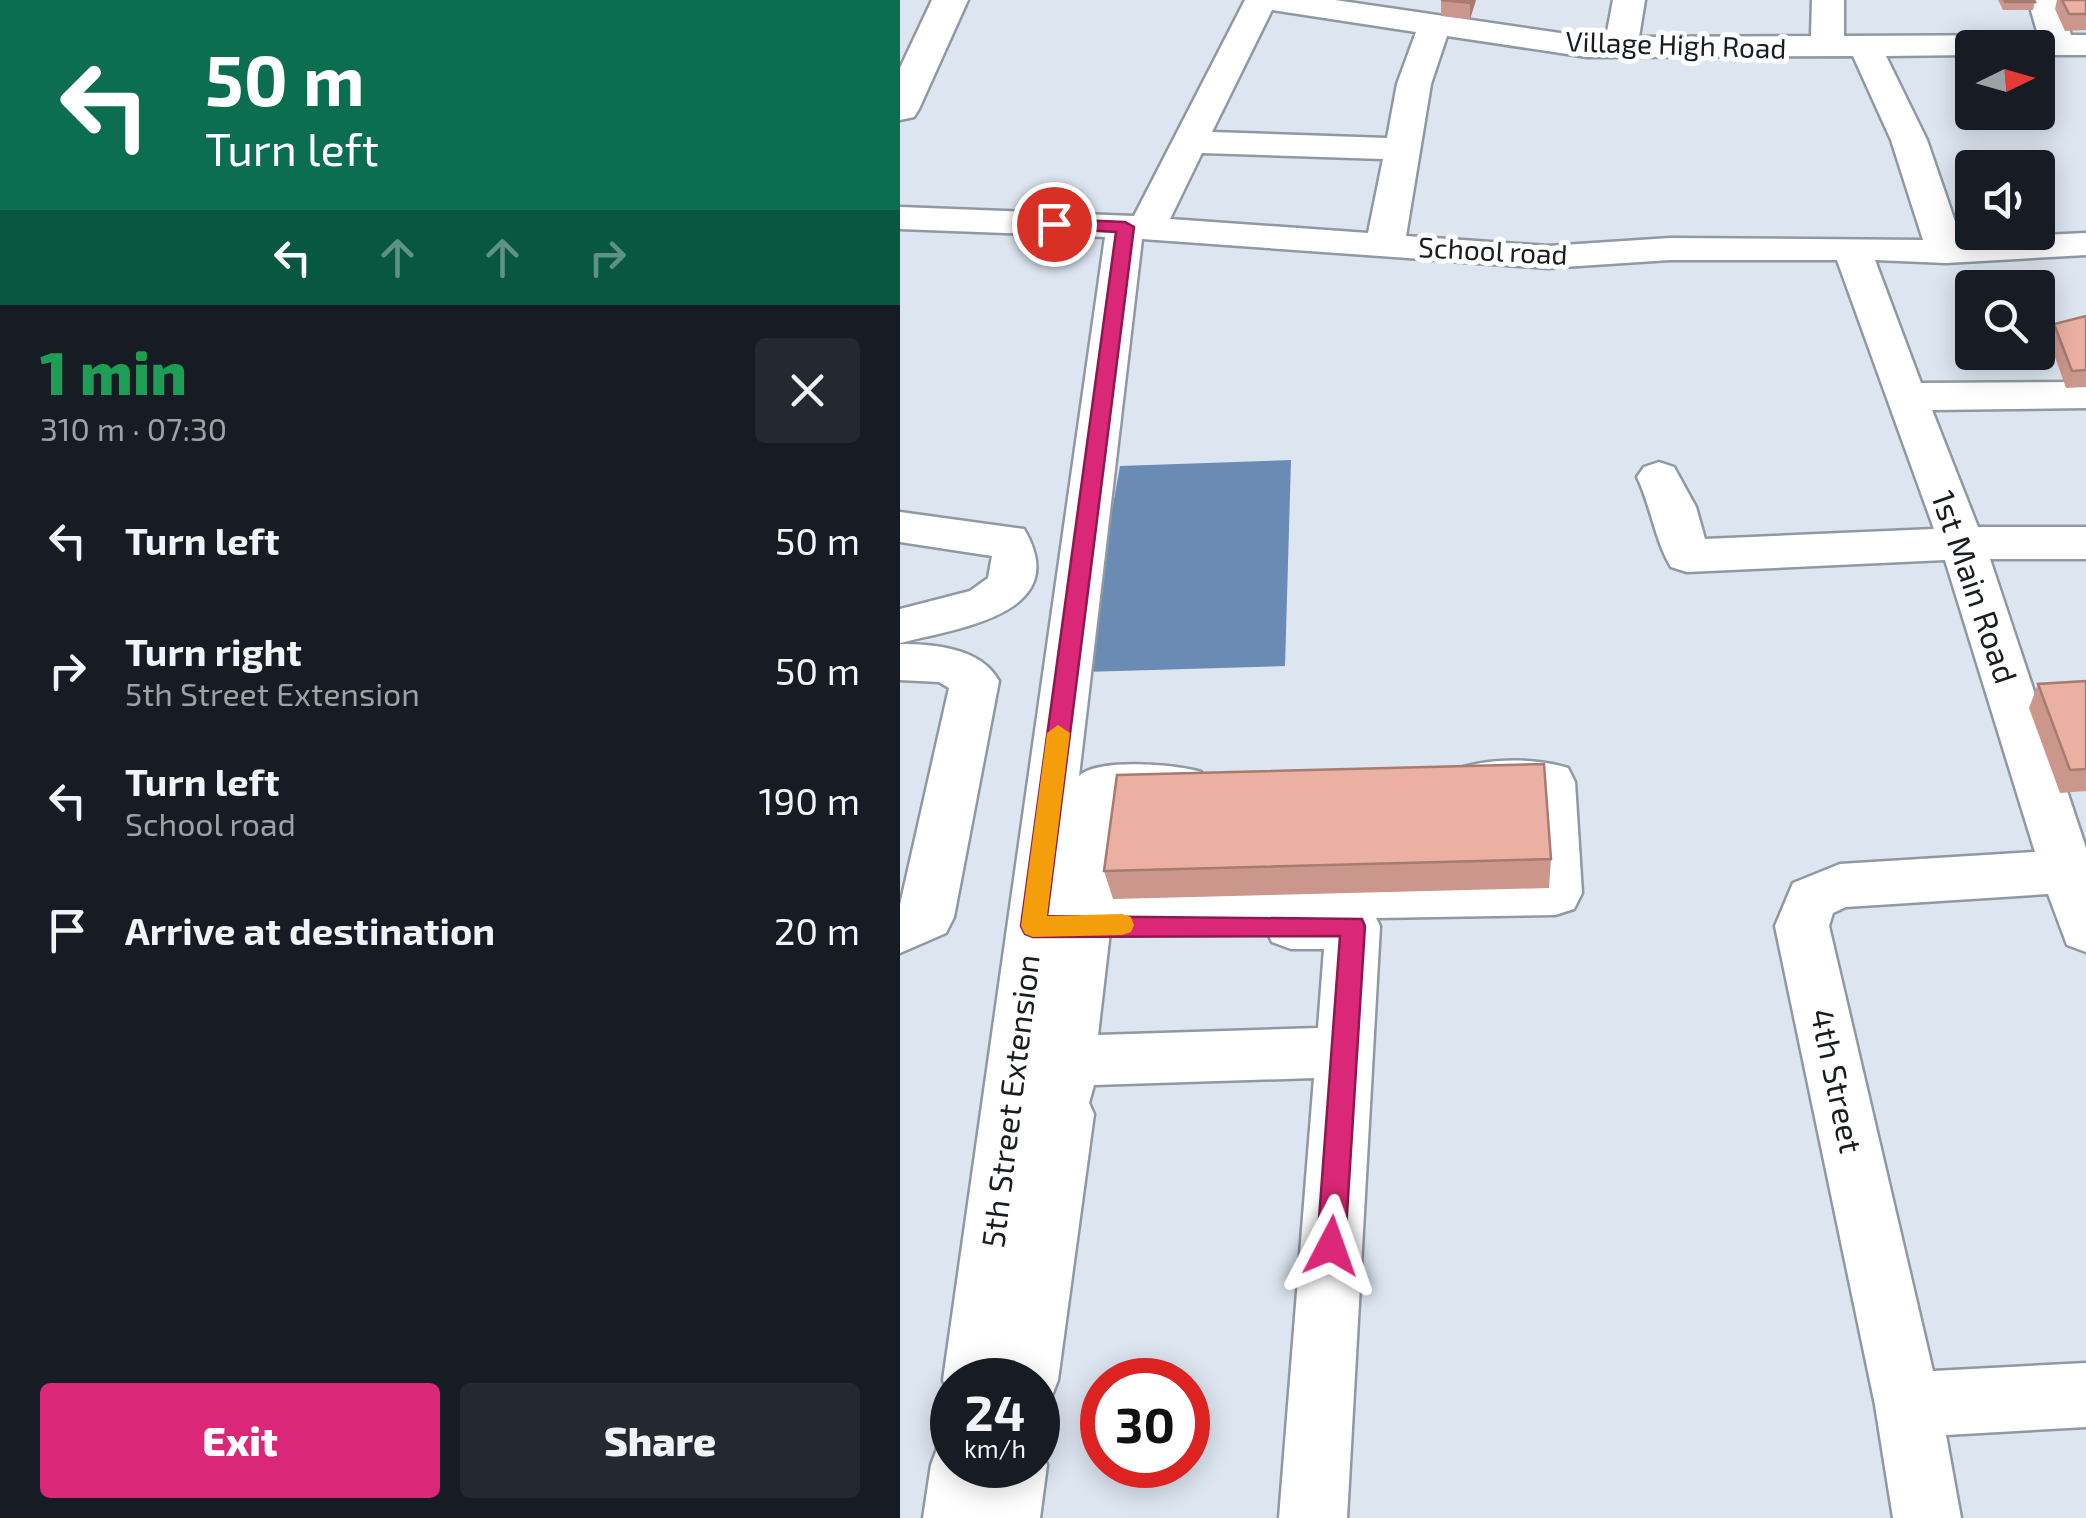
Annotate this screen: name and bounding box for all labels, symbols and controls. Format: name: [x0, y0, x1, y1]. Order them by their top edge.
street label: Village High Road: [1565, 23, 1787, 65]
north arrow: [1955, 30, 2055, 130]
map controls: [1955, 30, 2055, 370]
text: 50 m: [205, 36, 365, 120]
icon: left: [40, 40, 170, 170]
text: Turn left: [205, 121, 379, 175]
button: sound: [1955, 150, 2055, 250]
pin: [1012, 182, 1097, 267]
icon: arrive: [1027, 197, 1082, 252]
street label: School road: [1417, 229, 1569, 271]
icon: left: [265, 230, 320, 285]
icon: ahead: [370, 230, 425, 285]
icon: ahead: [475, 230, 530, 285]
icon: right: [580, 230, 635, 285]
button: search: [1955, 270, 2055, 370]
text: 1 min: [40, 335, 187, 407]
button: close: [755, 338, 860, 443]
text: 310 m · 07:30: [40, 409, 227, 447]
street label: 1st Main Road: [1925, 485, 2027, 688]
icon: left: [40, 513, 95, 568]
text: Turn left: [125, 517, 280, 563]
text: 50 m: [775, 517, 860, 563]
text: Turn right: [125, 628, 302, 674]
icon: right: [40, 643, 95, 698]
text: 50 m: [775, 647, 860, 693]
text: 5th Street Extension: [125, 674, 420, 712]
text: Turn left: [125, 758, 280, 804]
icon: left: [40, 773, 95, 828]
text: 190 m: [758, 777, 860, 823]
text: School road: [125, 804, 296, 842]
icon: arrive: [40, 903, 95, 958]
text: Arrive at destination: [125, 907, 495, 953]
text: 20 m: [774, 907, 860, 953]
street label: 5th Street Extension: [972, 952, 1046, 1249]
street label: 4th Street: [1804, 1005, 1872, 1156]
position arrow: [1279, 1194, 1383, 1298]
speed limit sign: 30: [1080, 1358, 1210, 1488]
text: 24: [965, 1381, 1025, 1441]
button: Exit: [40, 1383, 440, 1498]
button: Share: [460, 1383, 860, 1498]
text: km/h: [964, 1433, 1026, 1463]

